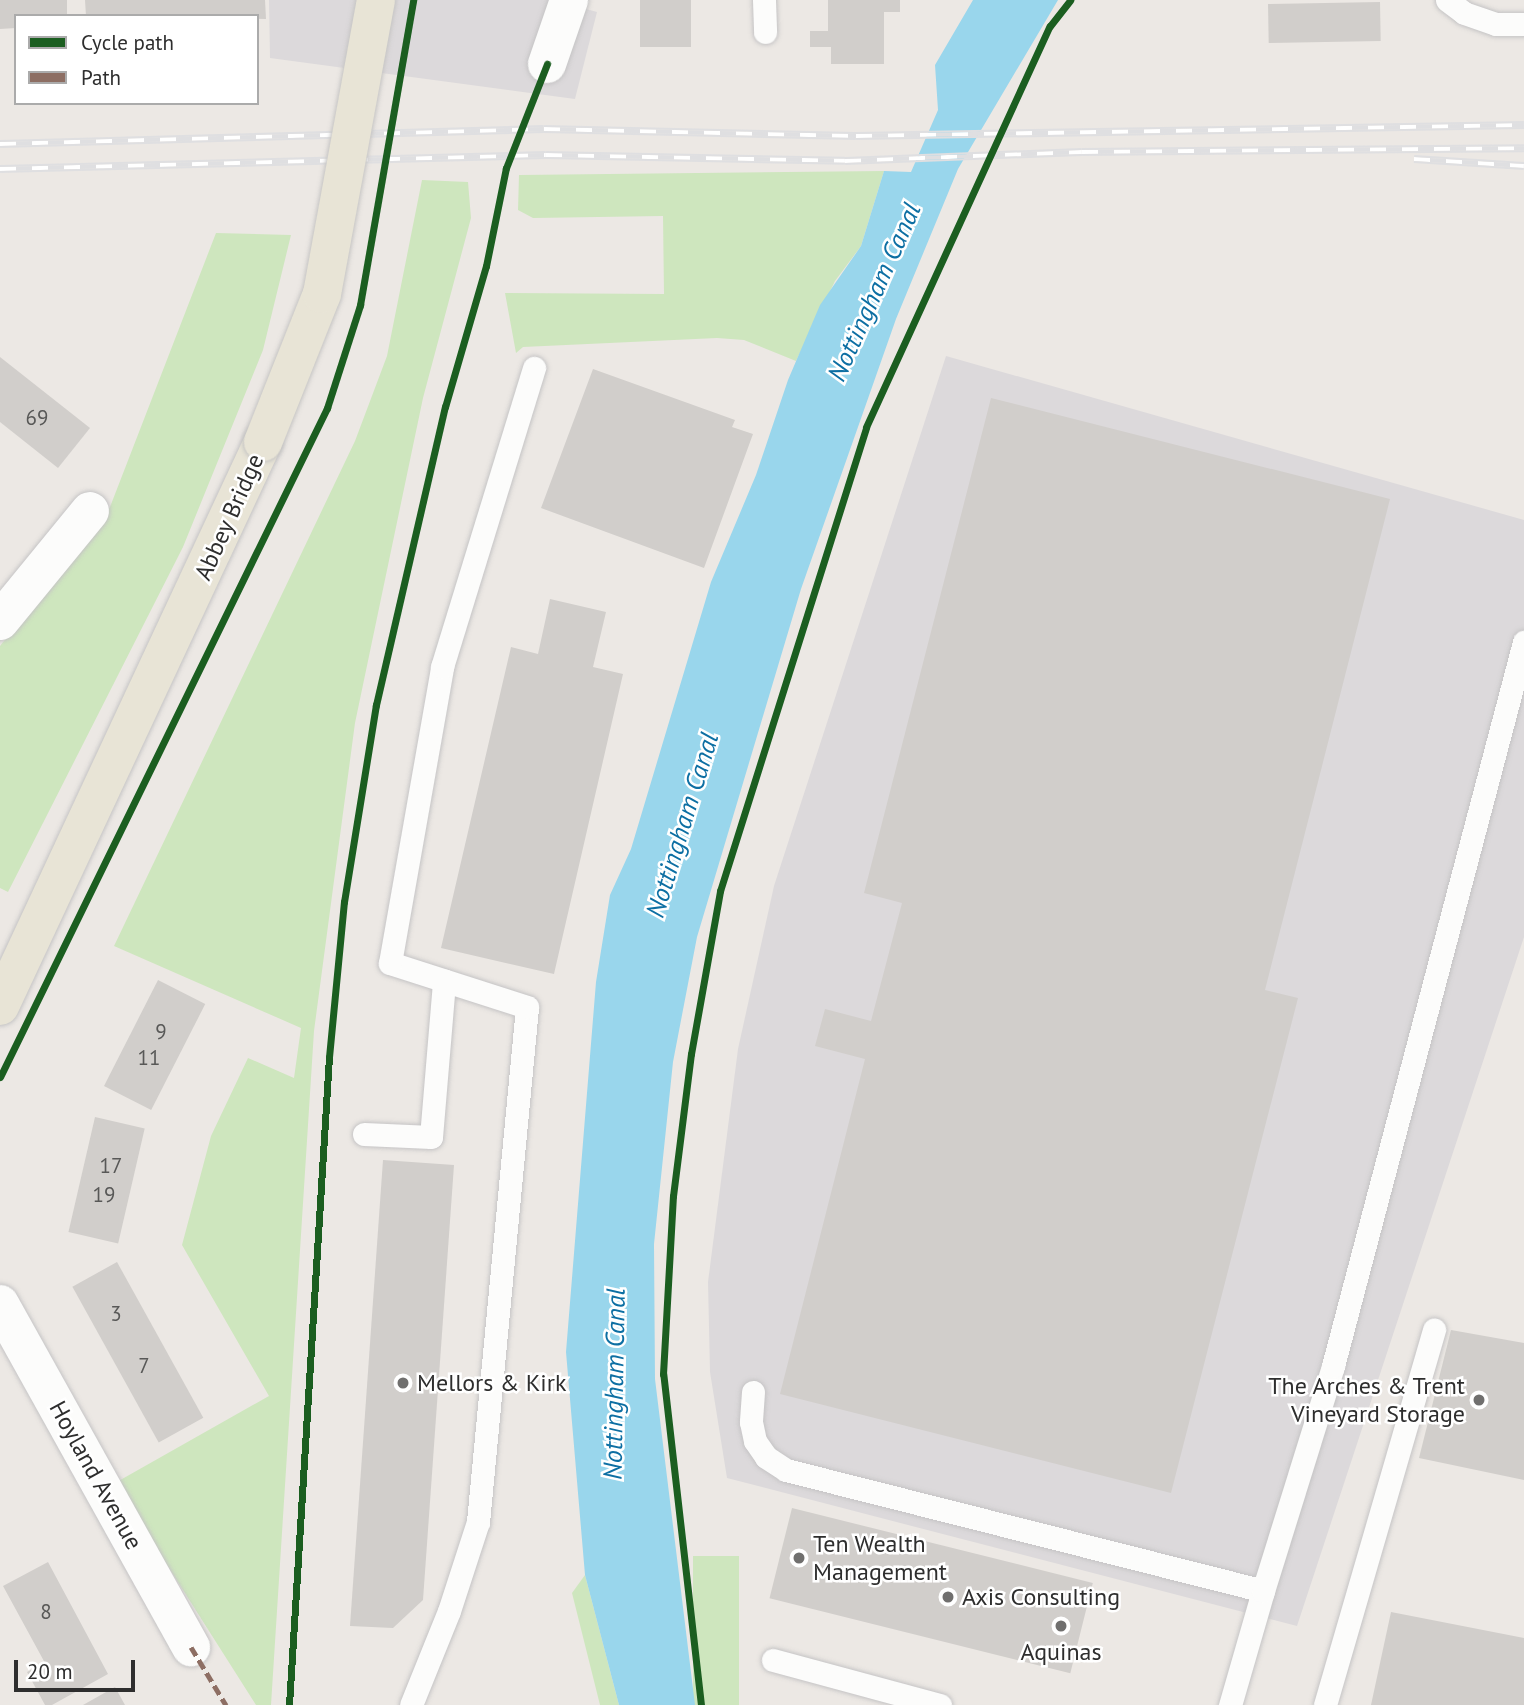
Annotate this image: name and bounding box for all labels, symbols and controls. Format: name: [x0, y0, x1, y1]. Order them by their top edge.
legend: [14, 14, 259, 105]
text: Cycle path: [81, 29, 174, 56]
text: Path: [81, 64, 121, 91]
water label: Nottingham Canal: [821, 198, 927, 386]
house number: 69: [26, 405, 48, 431]
street label: Abbey Bridge: [188, 449, 270, 585]
water label: Nottingham Canal: [639, 729, 725, 921]
house number: 9: [155, 1019, 167, 1045]
house number: 11: [138, 1045, 160, 1071]
house number: 17: [100, 1153, 122, 1179]
house number: 19: [93, 1182, 115, 1208]
water label: Nottingham Canal: [597, 1288, 631, 1480]
house number: 3: [110, 1301, 122, 1327]
house number: 7: [138, 1353, 150, 1379]
place label: Mellors & Kirk: [417, 1369, 566, 1397]
place label: The Arches & Trent Vineyard Storage: [1267, 1372, 1465, 1428]
marker: Mellors & Kirk: [395, 1375, 411, 1391]
marker: The Arches & Trent Vineyard Storage: [1471, 1392, 1487, 1408]
street label: Hoyland Avenue: [43, 1395, 149, 1555]
place label: Ten Wealth Management: [813, 1530, 947, 1586]
marker: Ten Wealth Management: [791, 1550, 807, 1566]
place label: Axis Consulting: [962, 1583, 1120, 1611]
marker: Axis Consulting: [940, 1589, 956, 1605]
house number: 8: [40, 1599, 52, 1625]
marker: Aquinas: [1053, 1618, 1069, 1634]
place label: Aquinas: [1020, 1638, 1102, 1666]
scale bar: [18, 1646, 138, 1690]
text: 20 m: [27, 1658, 73, 1685]

